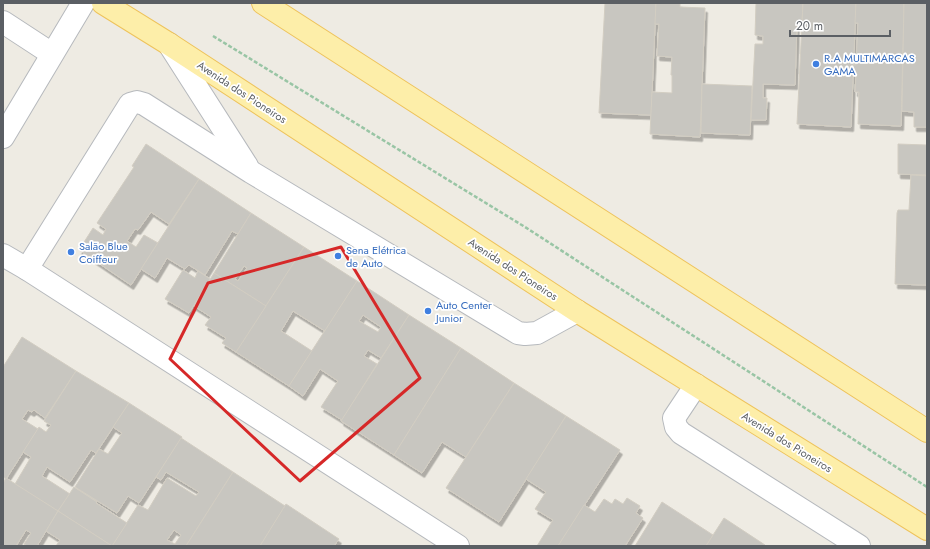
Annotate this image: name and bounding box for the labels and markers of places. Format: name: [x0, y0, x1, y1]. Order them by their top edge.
place label: R.A MULTIMARCAS GAMA: [824, 50, 915, 79]
marker: R.A MULTIMARCAS GAMA: [811, 59, 821, 69]
place label: Salão Blue Coiffeur: [79, 238, 128, 267]
place label: Sena Elétrica de Auto: [346, 242, 406, 271]
marker: Salão Blue Coiffeur: [66, 247, 76, 257]
marker: Sena Elétrica de Auto: [333, 251, 343, 261]
place label: Auto Center Junior: [434, 297, 492, 326]
marker: Auto Center Junior: [423, 306, 433, 316]

